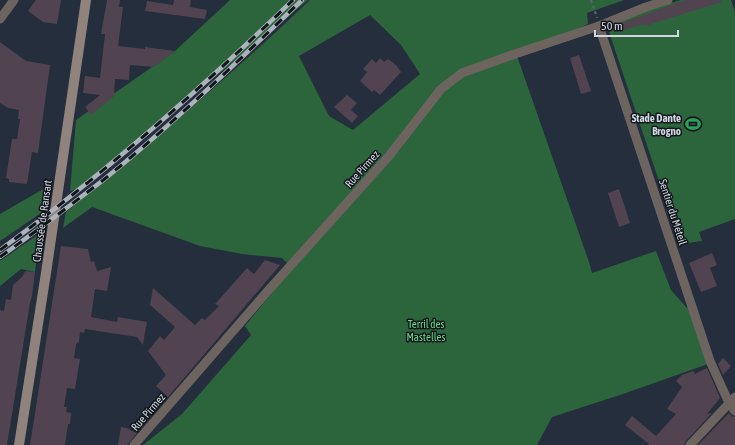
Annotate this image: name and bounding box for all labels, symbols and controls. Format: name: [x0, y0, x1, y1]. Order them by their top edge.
scale bar: [595, 12, 678, 38]
text: 50 m: [601, 19, 623, 33]
place label: Stade Dante Brogno: [632, 112, 681, 137]
sports icon: Stade Dante Brogno: [684, 115, 702, 133]
street label: Rue Pirmez: [342, 148, 382, 190]
street label: Sentier du Méteil: [657, 178, 689, 246]
street label: Chaussée de Ransart: [30, 179, 54, 263]
park label: Terril des Mastelles: [406, 318, 446, 343]
street label: Rue Pirmez: [129, 391, 167, 433]

